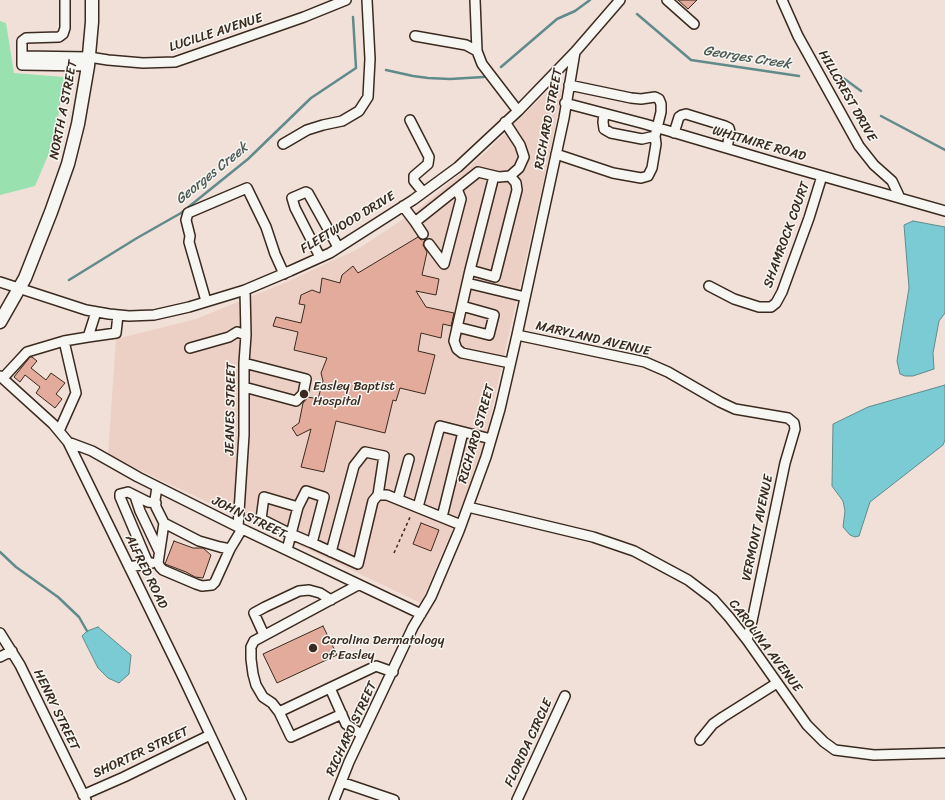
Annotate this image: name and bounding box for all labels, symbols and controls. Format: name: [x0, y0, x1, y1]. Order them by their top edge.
street label: LUCILLE AVENUE: [167, 11, 265, 55]
water label: Georges Creek: [702, 43, 792, 73]
street label: HILLCREST DRIVE: [815, 48, 879, 144]
street label: NORTH A STREET: [47, 59, 81, 161]
street label: RICHARD STREET: [532, 67, 566, 171]
street label: WHITMIRE ROAD: [710, 123, 808, 165]
water label: Georges Creek: [172, 140, 252, 208]
street label: SHAMROCK COURT: [761, 180, 813, 290]
street label: FLEETWOOD DRIVE: [298, 189, 398, 257]
street label: MARYLAND AVENUE: [534, 318, 652, 360]
street label: JEANES STREET: [222, 362, 240, 456]
place label: Easley Baptist Hospital: [313, 379, 395, 410]
street label: RICHARD STREET: [455, 383, 499, 485]
marker: Easley Baptist Hospital: [298, 388, 310, 400]
street label: VERMONT AVENUE: [739, 473, 777, 583]
street label: JOHN STREET: [209, 493, 289, 543]
street label: ALFRED ROAD: [121, 533, 171, 611]
street label: CAROLINA AVENUE: [725, 597, 805, 695]
place label: Carolina Dermatology of Easley: [322, 633, 444, 664]
marker: Carolina Dermatology of Easley: [307, 642, 319, 654]
street label: HENRY STREET: [30, 667, 82, 753]
street label: RICHARD STREET: [323, 679, 381, 779]
street label: FLORIDA CIRCLE: [502, 697, 556, 789]
street label: SHORTER STREET: [91, 724, 191, 782]

